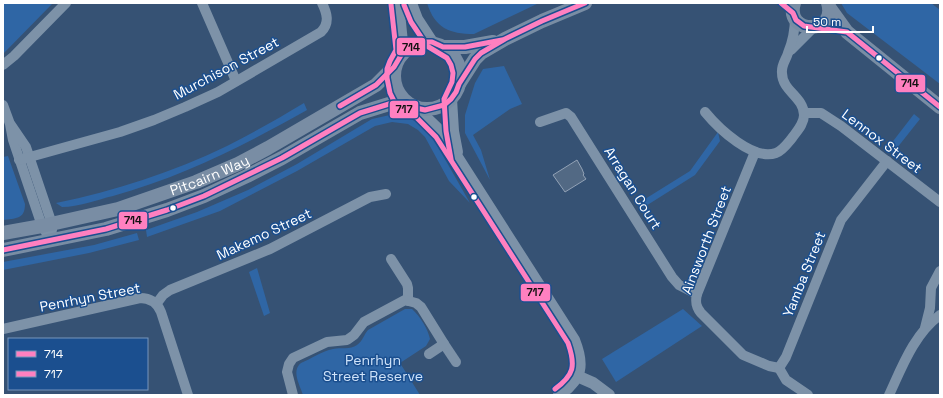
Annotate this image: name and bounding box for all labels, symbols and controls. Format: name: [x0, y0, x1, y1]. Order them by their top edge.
scale bar: [807, 8, 873, 34]
text: 50 m: [813, 14, 841, 30]
street label: Murchison Street: [170, 33, 282, 103]
line badge: 714: [396, 37, 426, 56]
text: 714: [402, 40, 420, 54]
unlabelled marker: [874, 53, 884, 63]
line badge: 714: [895, 74, 926, 93]
text: 714: [901, 76, 919, 90]
line badge: 717: [389, 100, 419, 119]
text: 717: [395, 102, 413, 116]
street label: Lennox Street: [838, 105, 926, 177]
street label: Arragan Court: [600, 143, 666, 233]
street label: Pitcairn Way: [168, 151, 252, 199]
street label: Ainsworth Street: [677, 183, 735, 297]
unlabelled marker: [469, 192, 479, 202]
unlabelled marker: [168, 203, 178, 213]
street label: Makemo Street: [214, 204, 314, 264]
line badge: 714: [118, 211, 148, 230]
text: 714: [124, 213, 142, 227]
street label: Yamba Street: [779, 228, 829, 320]
street label: Penrhyn Street: [38, 278, 142, 316]
line badge: 717: [520, 283, 551, 302]
text: 717: [526, 285, 544, 299]
legend: [8, 338, 148, 390]
text: 714: [44, 346, 64, 362]
park label: Penrhyn Street Reserve: [323, 351, 423, 385]
text: 717: [44, 366, 63, 382]

